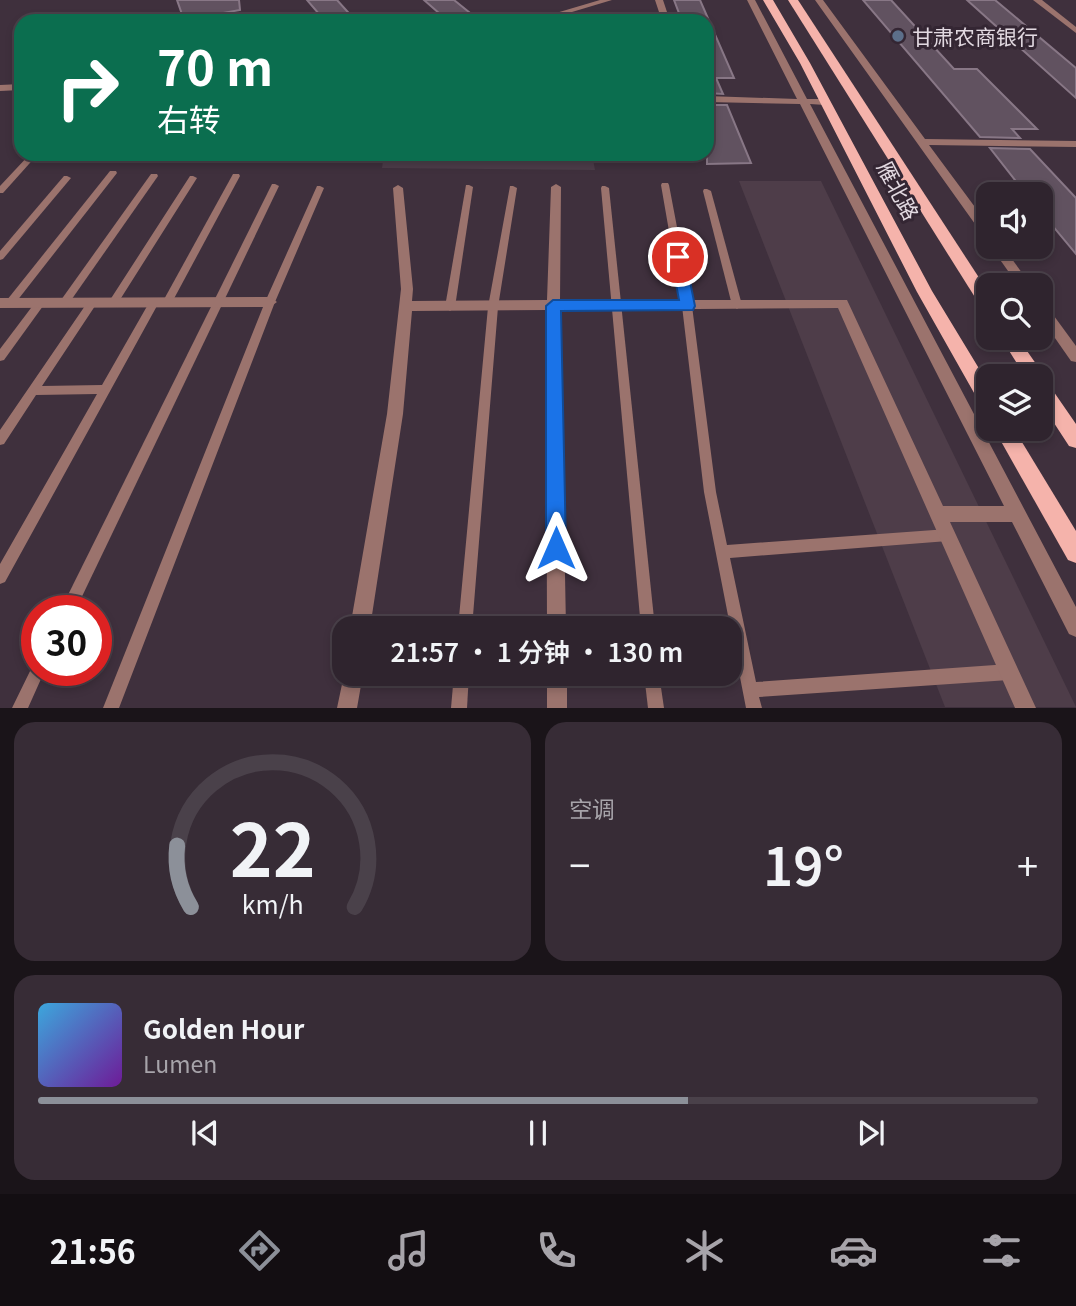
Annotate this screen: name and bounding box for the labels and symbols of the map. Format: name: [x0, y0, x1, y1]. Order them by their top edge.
place label: 甘肃农商银行: [912, 21, 1038, 51]
marker: 甘肃农商银行: [890, 28, 906, 44]
street label: 雁北路: [871, 155, 927, 225]
pin: [648, 227, 708, 287]
position arrow: [519, 511, 593, 585]
speed limit sign: 30: [21, 595, 112, 686]

